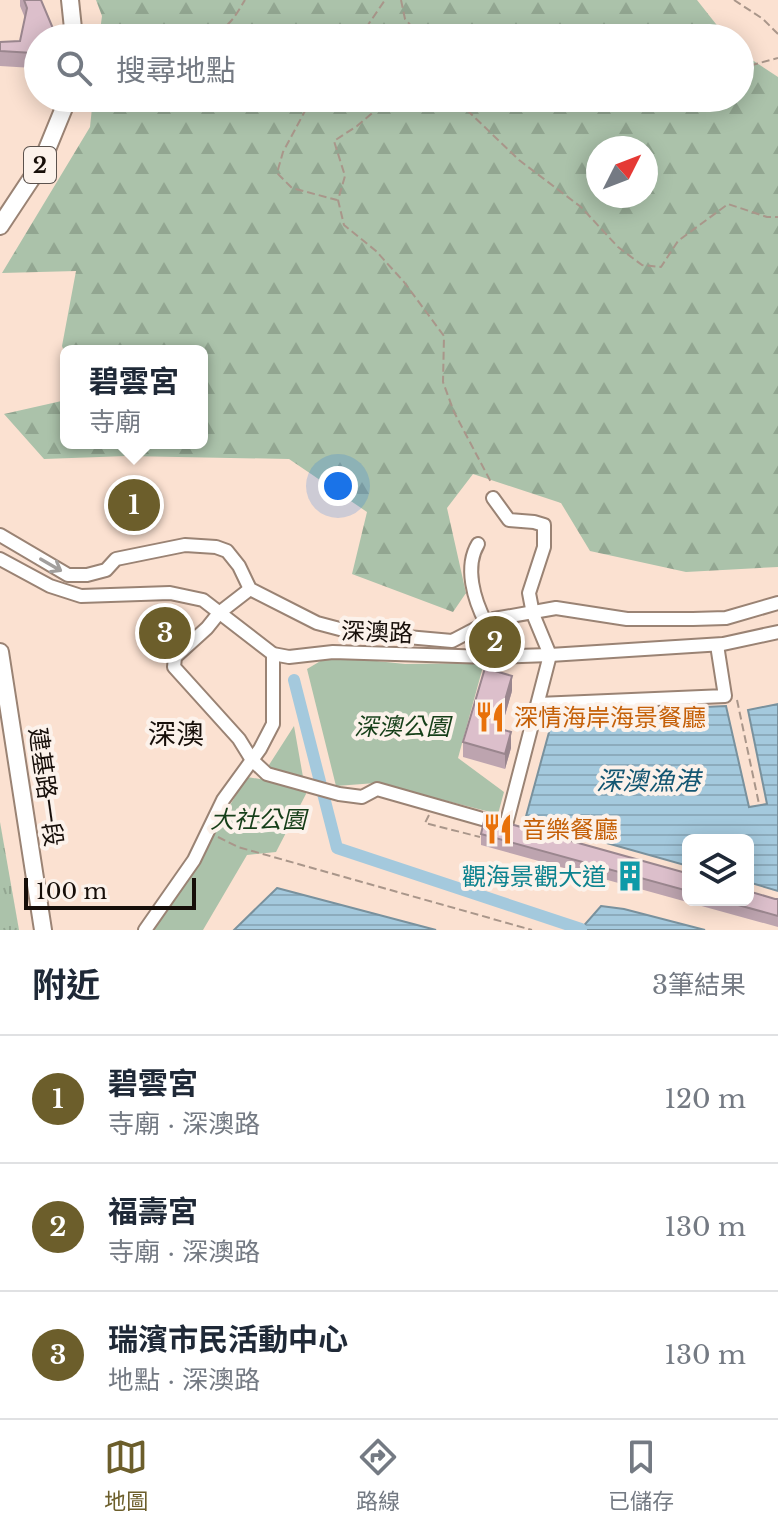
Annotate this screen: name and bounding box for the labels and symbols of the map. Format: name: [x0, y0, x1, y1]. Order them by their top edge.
north arrow: [586, 136, 658, 208]
road number: 2: [24, 147, 56, 183]
your location: [318, 466, 358, 506]
pin: 1: [108, 475, 160, 535]
one-way arrow: [39, 557, 62, 573]
pin: 3: [139, 603, 191, 663]
pin: 2: [469, 612, 521, 672]
street label: 深澳路: [341, 616, 413, 648]
restaurant icon: 深情海岸海景餐廳: [473, 700, 507, 734]
place label: 深情海岸海景餐廳: [514, 703, 706, 732]
park label: 深澳公園: [354, 712, 453, 741]
district label: 深澳: [148, 717, 204, 752]
street label: 建基路一段: [23, 726, 69, 848]
water label: 深澳漁港: [596, 765, 704, 797]
park label: 大社公園: [210, 805, 309, 834]
restaurant icon: 音樂餐廳: [481, 812, 515, 846]
place label: 音樂餐廳: [522, 815, 618, 844]
building icon: 觀海景觀大道: [613, 859, 647, 893]
place label: 觀海景觀大道: [462, 862, 606, 891]
scale bar: [24, 874, 196, 910]

